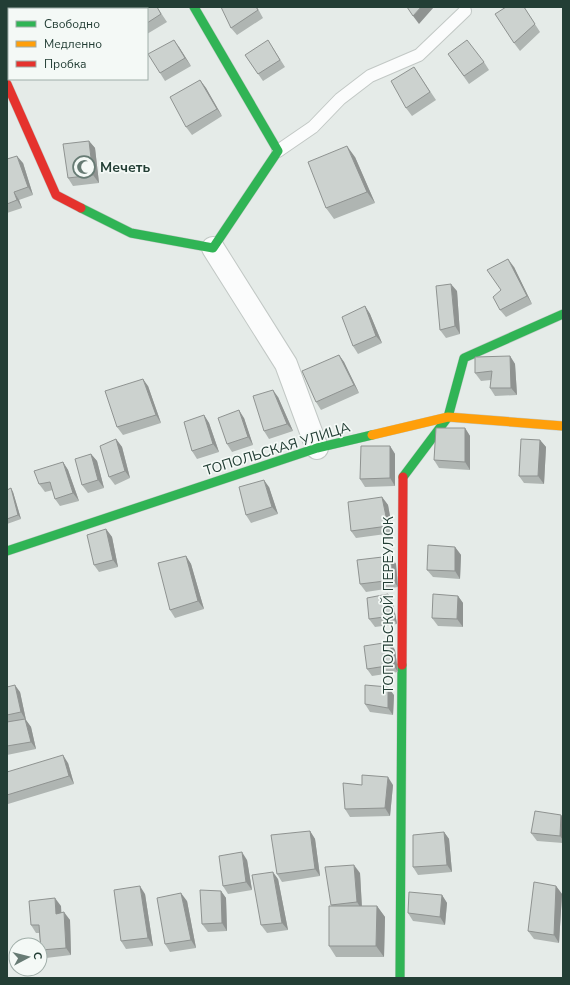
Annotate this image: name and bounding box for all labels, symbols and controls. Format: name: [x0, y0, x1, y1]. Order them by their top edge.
legend: [8, 8, 148, 80]
text: Свободно: [44, 16, 100, 32]
text: Медленно: [44, 36, 102, 52]
text: Пробка: [44, 56, 87, 72]
mosque icon: Мечеть: [71, 154, 97, 180]
place label: Мечеть: [100, 158, 150, 177]
street label: ТОПОЛЬСКАЯ УЛИЦА: [202, 418, 352, 480]
street label: ТОПОЛЬСКОЙ ПЕРЕУЛОК: [379, 516, 398, 694]
north arrow: [8, 937, 48, 977]
text: С: [30, 951, 45, 961]

